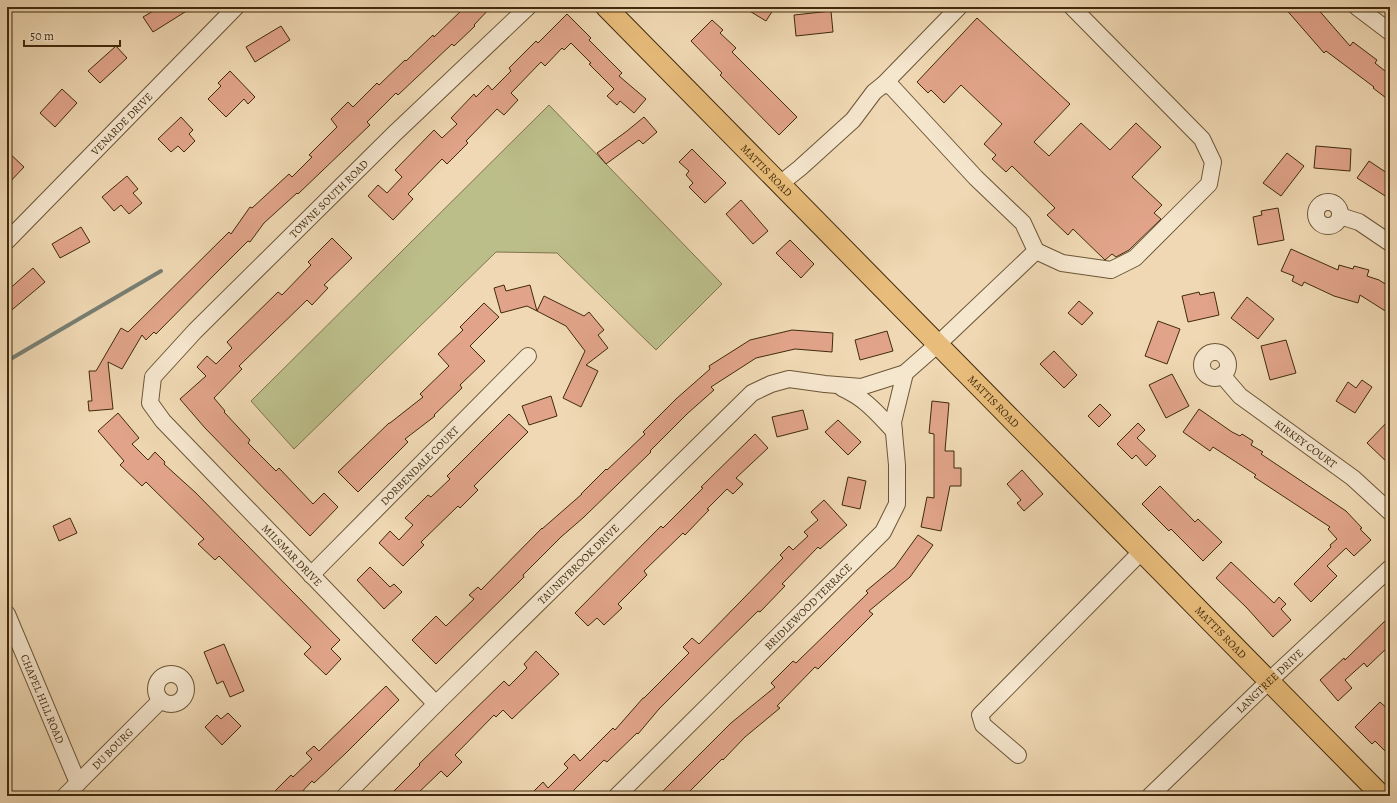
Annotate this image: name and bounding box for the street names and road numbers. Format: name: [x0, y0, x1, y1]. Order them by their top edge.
street label: VENARDE DRIVE: [87, 89, 156, 160]
street label: MATTIS ROAD: [737, 141, 796, 200]
street label: TOWNE SOUTH ROAD: [286, 156, 372, 242]
street label: MATTIS ROAD: [964, 372, 1023, 431]
street label: KIRKEY COURT: [1271, 417, 1340, 472]
street label: DORBENDALE COURT: [377, 423, 462, 509]
street label: MILSMAR DRIVE: [258, 521, 325, 590]
street label: TAUNEYBROOK DRIVE: [535, 521, 623, 608]
street label: BRIDLEWOOD TERRACE: [761, 560, 855, 654]
street label: MATTIS ROAD: [1191, 603, 1250, 662]
street label: LANGTREE DRIVE: [1233, 646, 1307, 717]
street label: CHAPEL HILL ROAD: [17, 652, 68, 746]
street label: DU BOURG: [89, 725, 137, 773]

